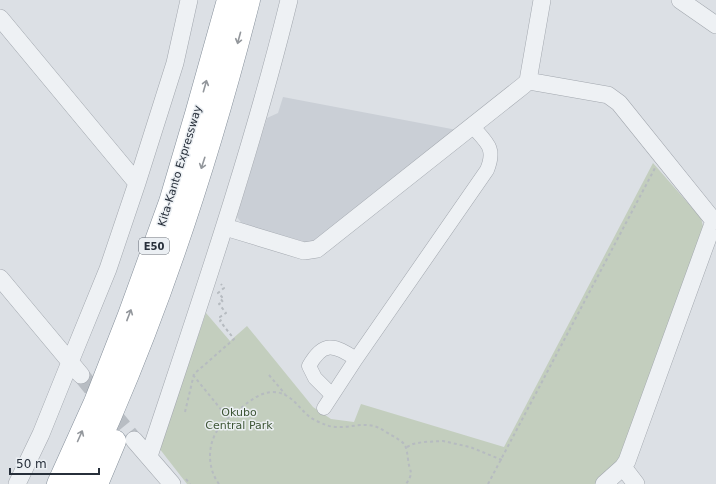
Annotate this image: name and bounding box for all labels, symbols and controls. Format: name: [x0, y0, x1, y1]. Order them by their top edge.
one-way arrow: [235, 31, 242, 44]
one-way arrow: [201, 79, 209, 92]
street label: Kita-Kanto Expressway: [155, 103, 205, 228]
one-way arrow: [199, 156, 206, 169]
road number: E50: [139, 238, 169, 254]
one-way arrow: [126, 310, 134, 322]
park label: Okubo Central Park: [205, 406, 273, 432]
one-way arrow: [77, 430, 84, 442]
scale bar: [10, 450, 99, 476]
text: 50 m: [16, 457, 47, 471]

